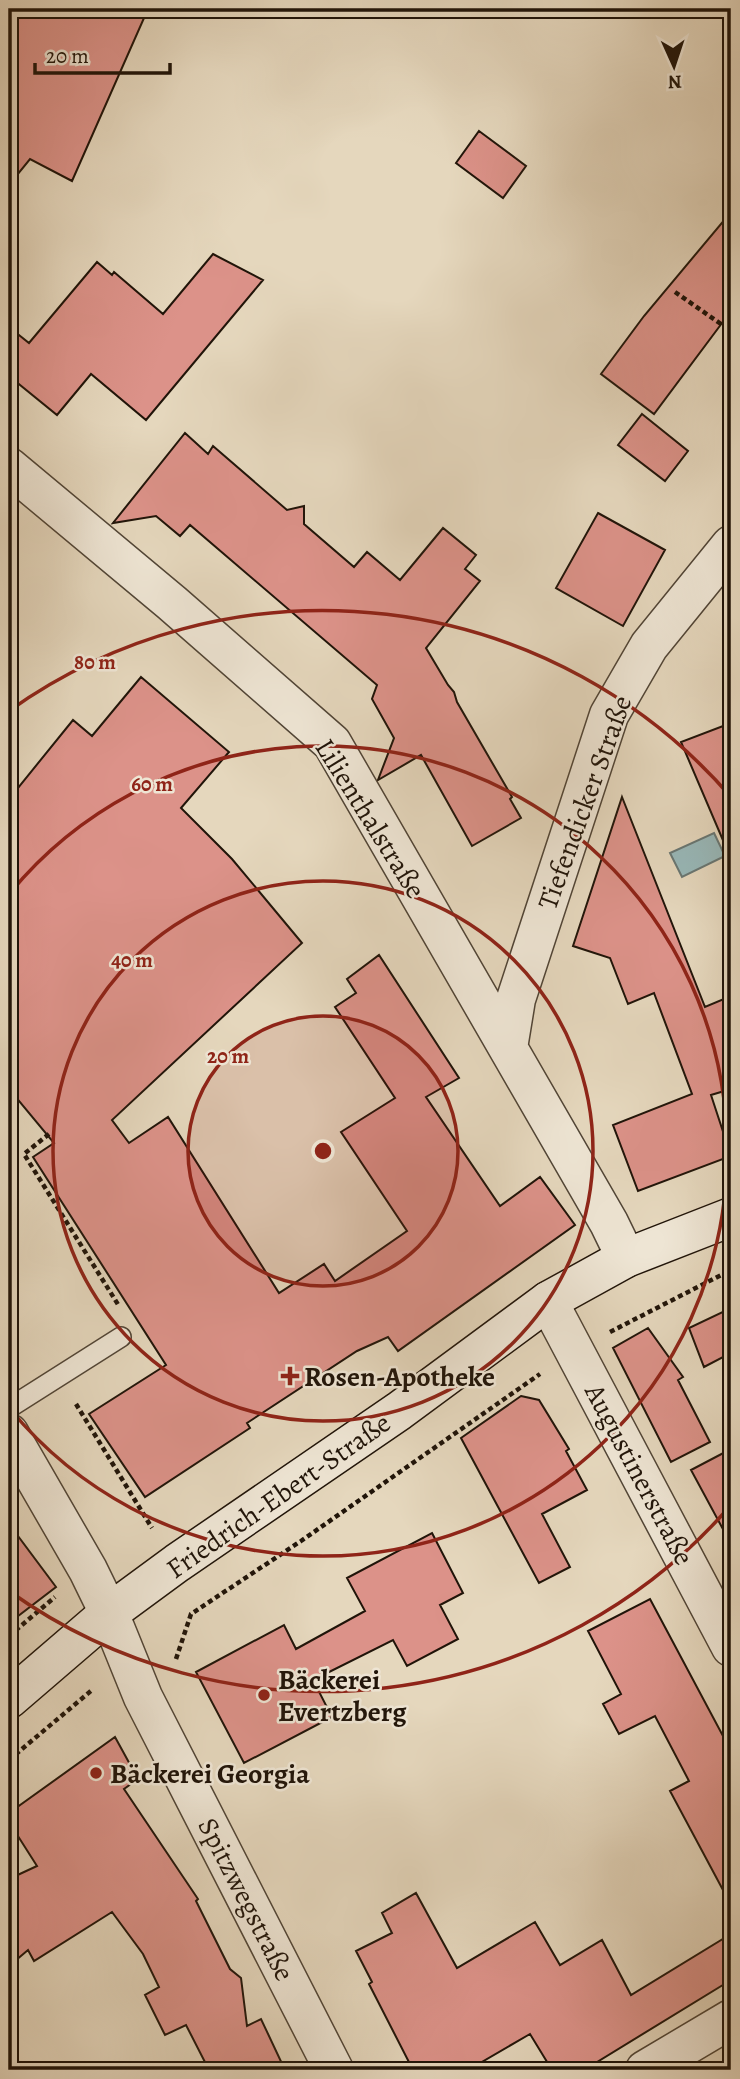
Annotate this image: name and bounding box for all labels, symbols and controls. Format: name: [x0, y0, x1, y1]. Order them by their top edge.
scale bar: [35, 32, 170, 76]
north arrow: [638, 32, 708, 102]
text: 20 m: [46, 42, 89, 70]
text: N: [667, 69, 682, 95]
text: 80 m: [74, 648, 116, 676]
street label: Tiefendicker Straße: [529, 690, 641, 915]
street label: Lilienthalstraße: [306, 731, 434, 906]
text: 60 m: [131, 770, 173, 798]
text: 40 m: [111, 946, 153, 974]
text: 20 m: [207, 1042, 249, 1070]
centre of rings: [311, 1139, 335, 1163]
place label: Rosen-Apotheke: [304, 1358, 495, 1396]
marker: Rosen-Apotheke: [282, 1368, 298, 1384]
street label: Augustinerstraße: [575, 1376, 703, 1572]
street label: Friedrich-Ebert-Straße: [159, 1404, 398, 1588]
place label: Bäckerei Evertzberg: [278, 1661, 407, 1731]
marker: Bäckerei Evertzberg: [256, 1687, 272, 1703]
place label: Bäckerei Georgia: [110, 1755, 310, 1793]
marker: Bäckerei Georgia: [88, 1765, 104, 1781]
street label: Spitzwegstraße: [189, 1811, 304, 1988]

